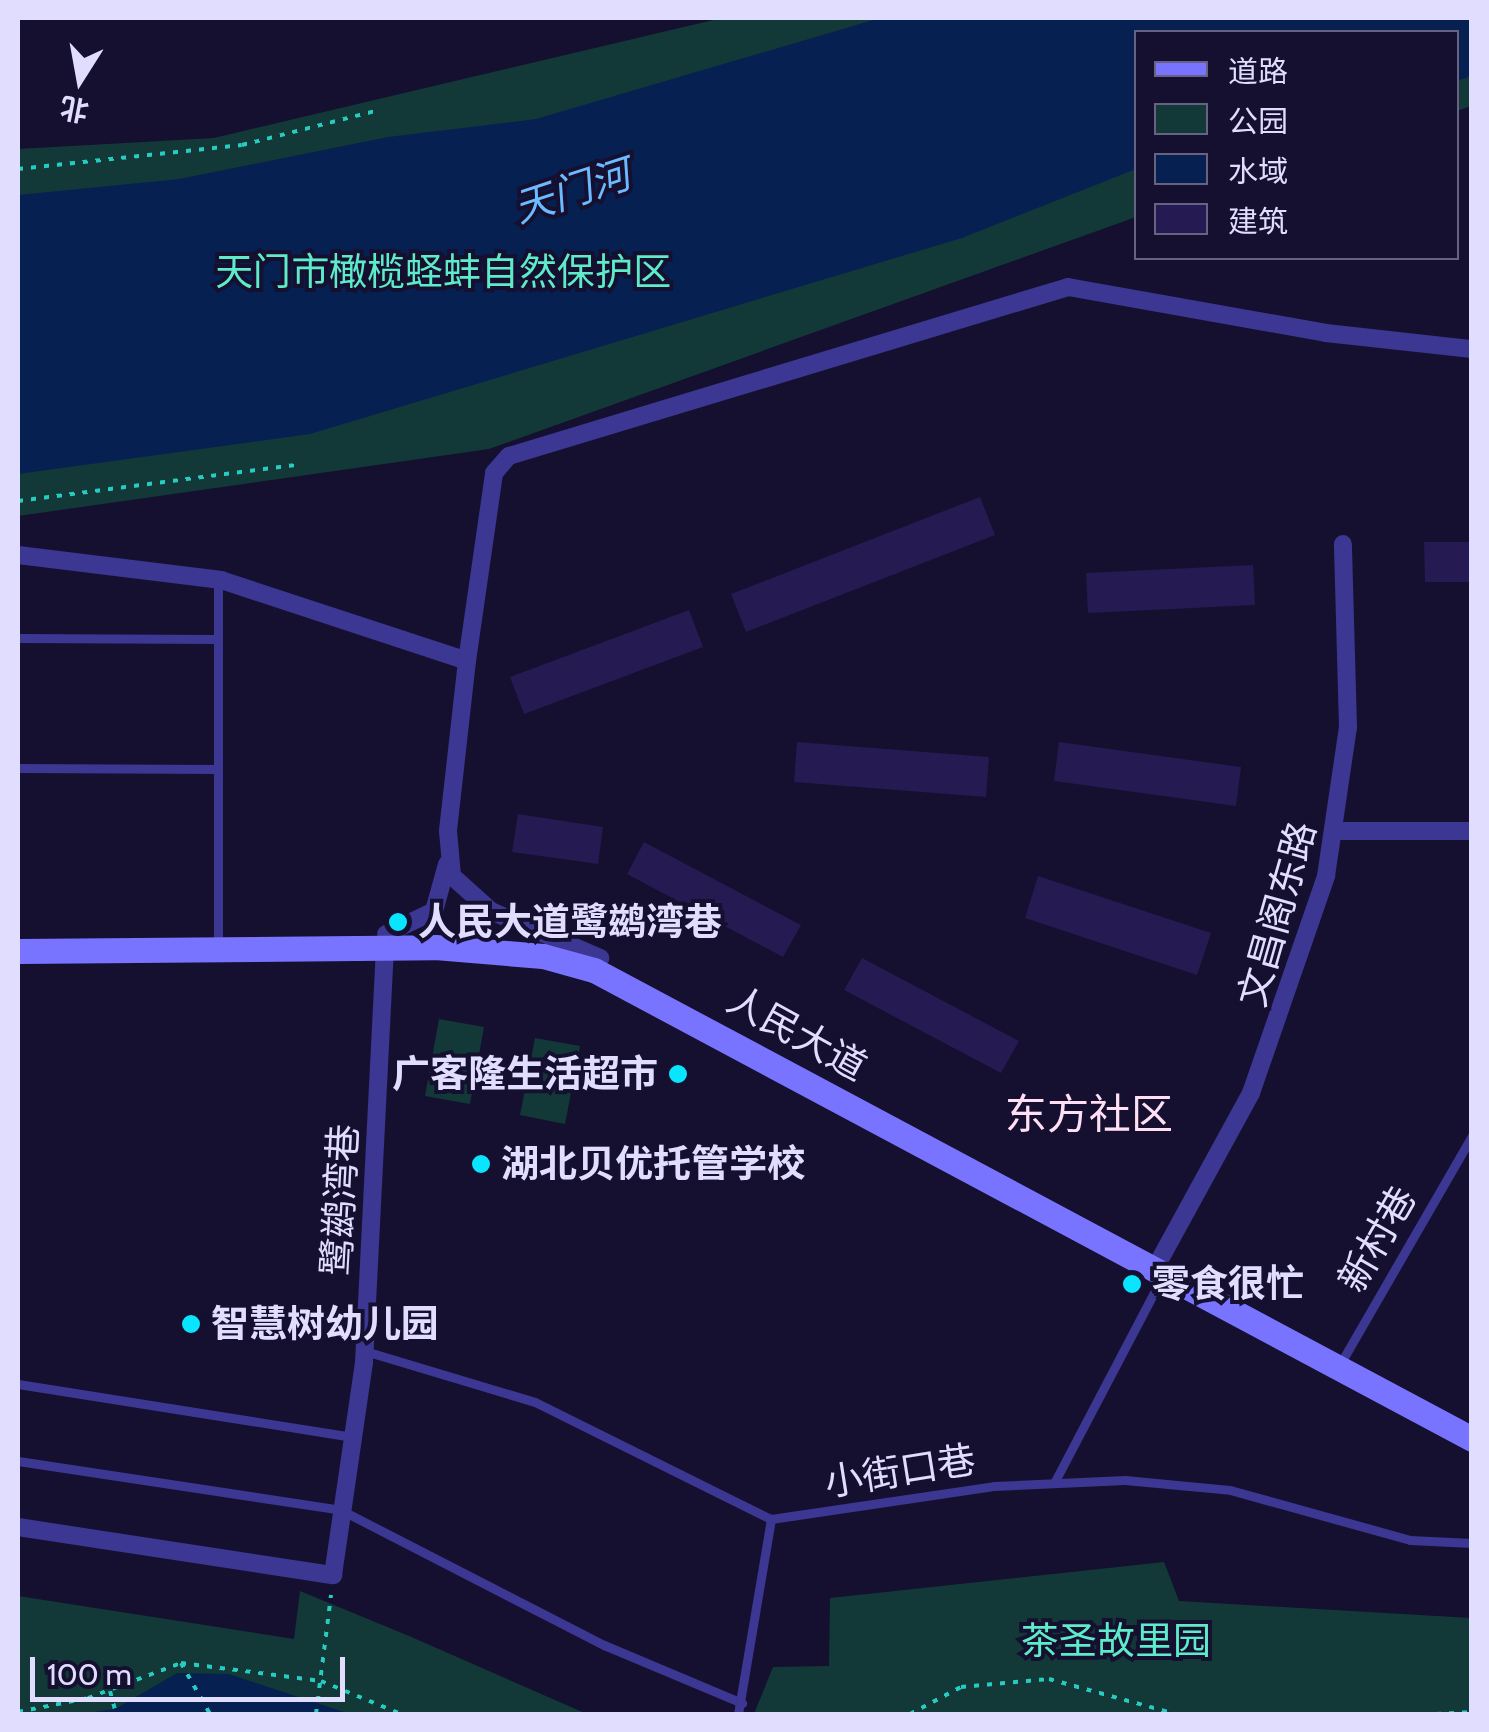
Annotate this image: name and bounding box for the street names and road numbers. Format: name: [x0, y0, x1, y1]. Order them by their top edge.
street label: 文昌阁东路: [1229, 816, 1325, 1012]
street label: 人民大道: [719, 976, 875, 1090]
street label: 鹭鹚湾巷: [313, 1123, 367, 1277]
street label: 新村巷: [1329, 1178, 1425, 1300]
street label: 小街口巷: [821, 1437, 979, 1505]

